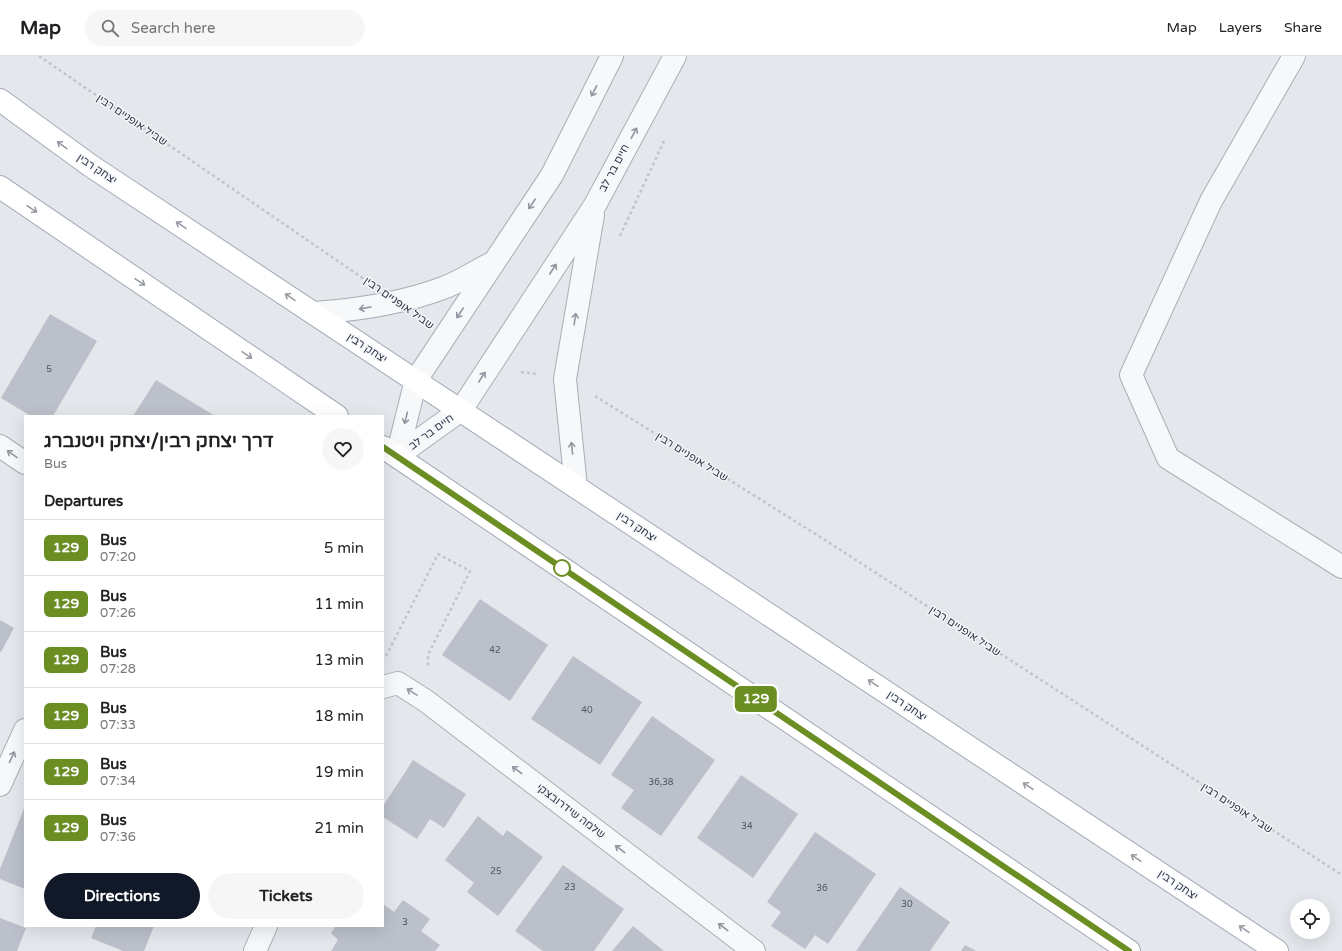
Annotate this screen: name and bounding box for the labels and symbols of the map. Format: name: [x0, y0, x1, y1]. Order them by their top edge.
one-way arrow: [590, 85, 598, 97]
street label: שביל אופניים רבין: [94, 91, 170, 149]
one-way arrow: [630, 127, 638, 139]
one-way arrow: [57, 141, 68, 149]
street label: חיים בר לב: [596, 142, 632, 194]
street label: יצחק רבין: [75, 151, 119, 187]
one-way arrow: [528, 199, 536, 210]
one-way arrow: [26, 205, 37, 213]
one-way arrow: [176, 221, 187, 230]
one-way arrow: [549, 263, 557, 274]
street label: שביל אופניים רבין: [361, 274, 437, 332]
one-way arrow: [134, 278, 145, 286]
one-way arrow: [285, 293, 296, 301]
one-way arrow: [359, 304, 372, 312]
one-way arrow: [456, 307, 464, 318]
one-way arrow: [571, 313, 579, 326]
street label: יצחק רבין: [345, 330, 389, 366]
one-way arrow: [242, 351, 253, 359]
house number: 5: [46, 364, 52, 375]
one-way arrow: [478, 372, 486, 383]
one-way arrow: [402, 411, 410, 424]
street label: חיים בר לב: [406, 411, 456, 453]
street label: שביל אופניים רבין: [653, 430, 731, 484]
one-way arrow: [568, 442, 576, 455]
one-way arrow: [7, 450, 18, 458]
street label: יצחק רבין: [615, 509, 659, 545]
unlabelled marker: [553, 559, 571, 577]
street label: שביל אופניים רבין: [927, 603, 1003, 659]
house number: 42: [489, 645, 501, 656]
one-way arrow: [867, 679, 878, 687]
line badge: 129: [733, 686, 779, 712]
one-way arrow: [407, 688, 418, 696]
street label: יצחק רבין: [885, 688, 929, 724]
house number: 40: [581, 705, 593, 716]
one-way arrow: [9, 752, 17, 764]
one-way arrow: [511, 765, 522, 774]
house number: 36,38: [649, 777, 674, 788]
street label: שביל אופניים רבין: [1199, 780, 1275, 836]
street label: שלמה שידרובצקי: [534, 781, 608, 841]
one-way arrow: [1022, 782, 1033, 790]
house number: 34: [741, 821, 753, 832]
one-way arrow: [615, 844, 626, 853]
one-way arrow: [1131, 854, 1142, 862]
house number: 25: [490, 866, 502, 877]
street label: יצחק רבין: [1156, 867, 1200, 903]
house number: 23: [564, 882, 576, 893]
house number: 36: [816, 883, 828, 894]
house number: 30: [901, 899, 913, 910]
house number: 3: [402, 917, 408, 928]
one-way arrow: [718, 923, 729, 932]
one-way arrow: [1239, 925, 1250, 934]

